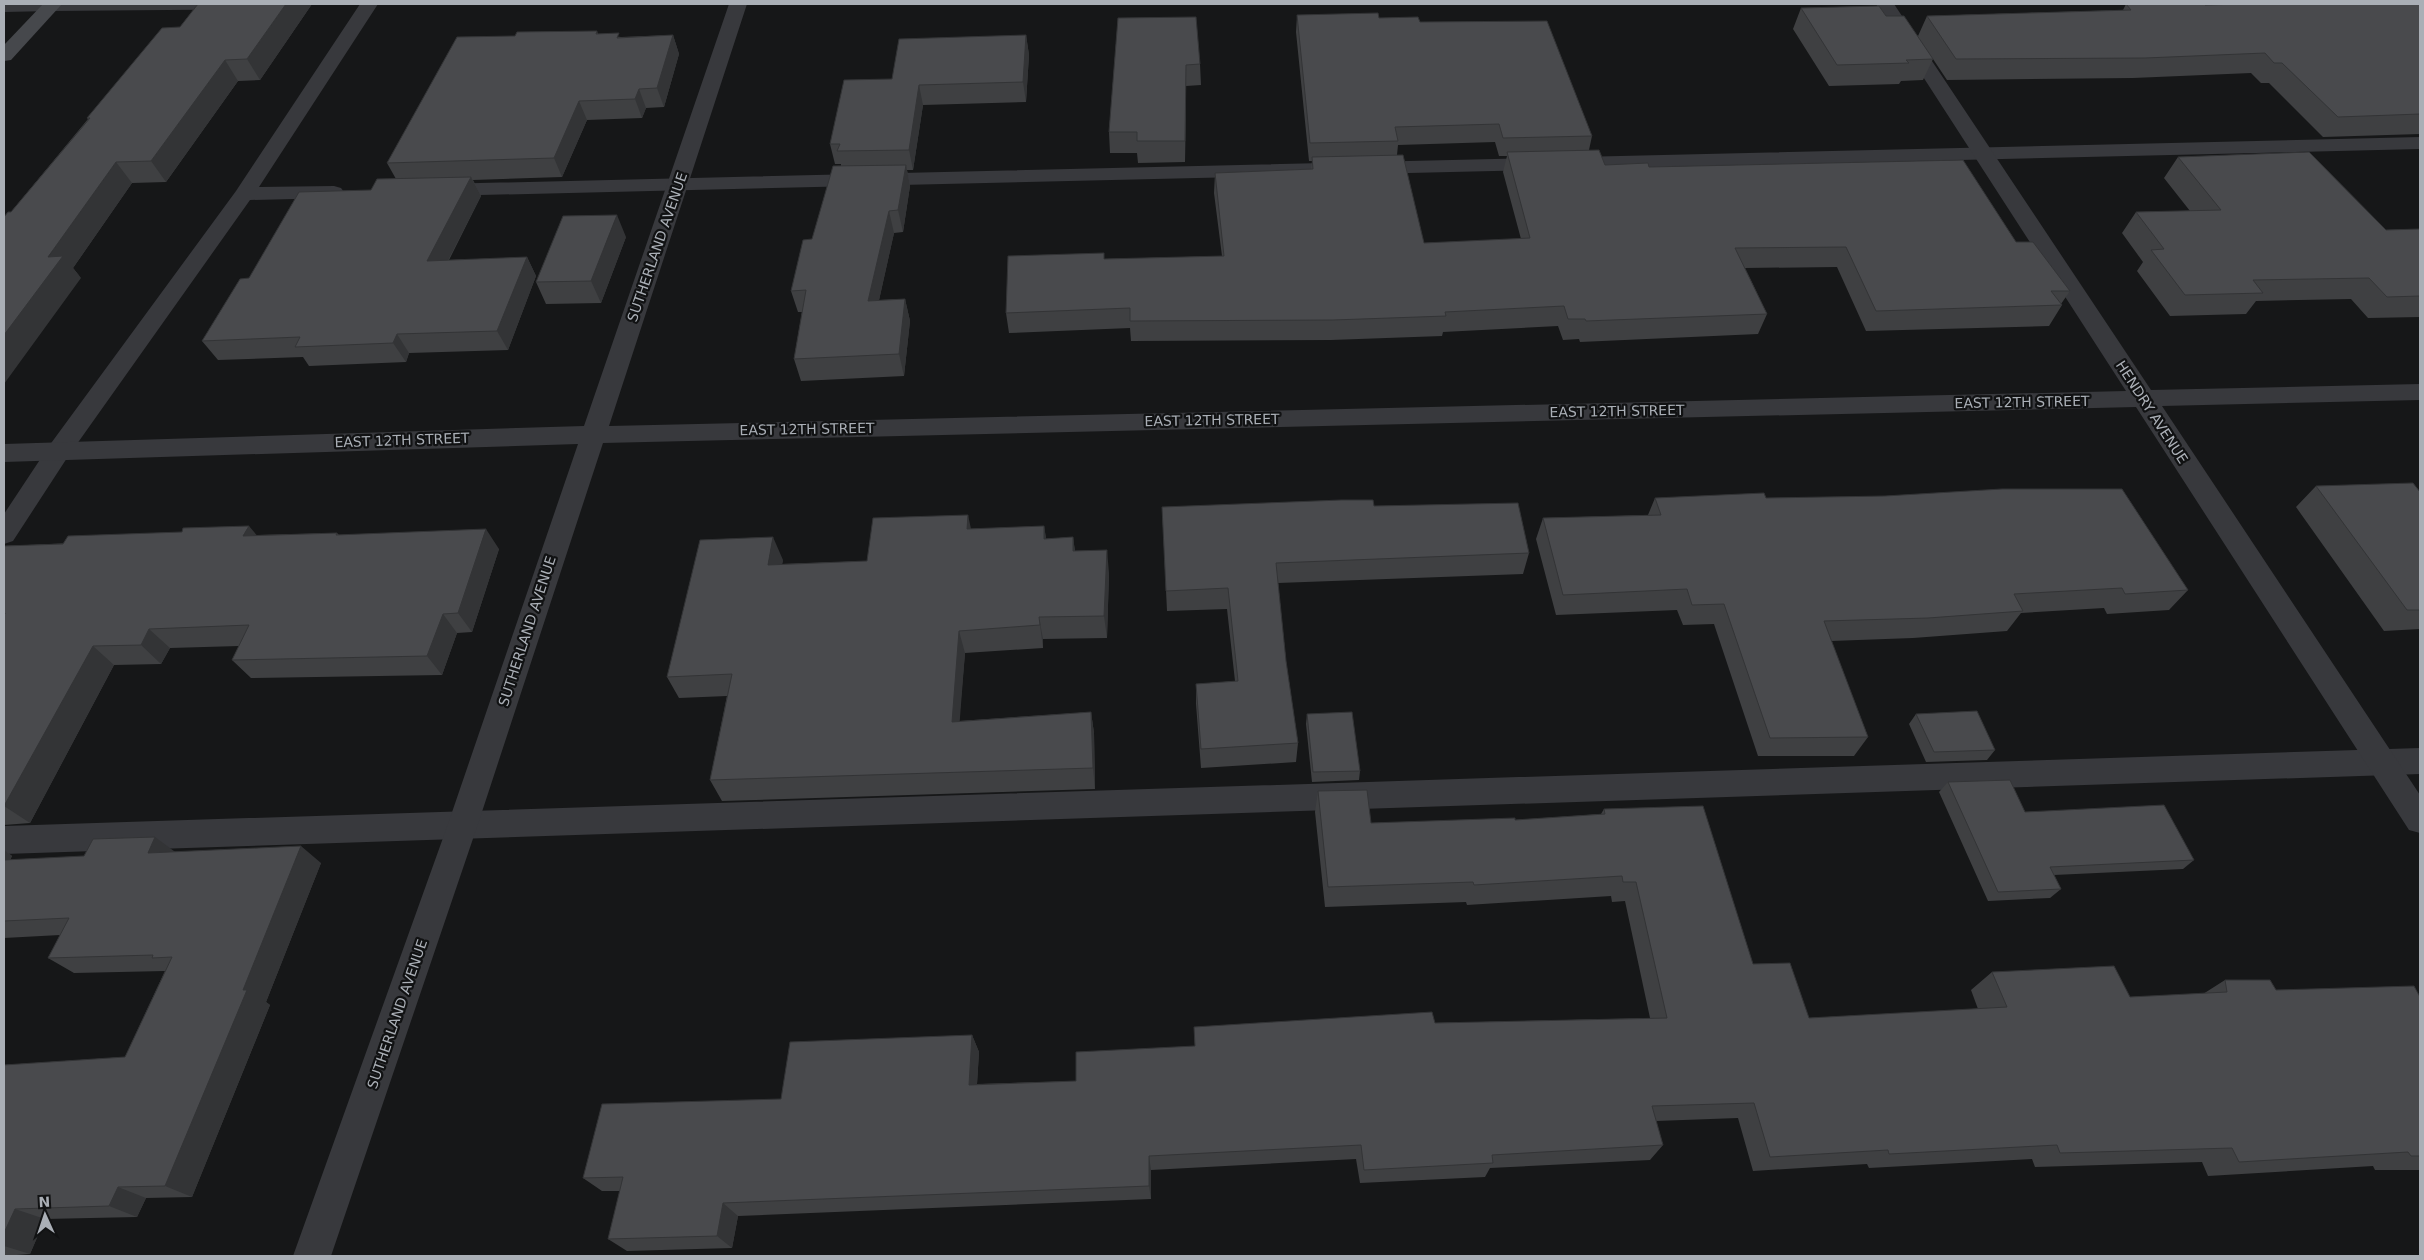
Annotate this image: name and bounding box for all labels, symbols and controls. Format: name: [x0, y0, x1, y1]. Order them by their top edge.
street label: SUTHERLAND AVENUE: [624, 170, 690, 324]
street label: HENDRY AVENUE: [2113, 358, 2191, 466]
street label: EAST 12TH STREET: [1954, 393, 2090, 411]
street label: EAST 12TH STREET: [1549, 402, 1685, 420]
street label: EAST 12TH STREET: [1144, 411, 1280, 429]
street label: EAST 12TH STREET: [739, 420, 875, 438]
street label: EAST 12TH STREET: [334, 430, 470, 450]
street label: SUTHERLAND AVENUE: [495, 554, 559, 708]
street label: SUTHERLAND AVENUE: [364, 937, 430, 1091]
north arrow: [20, 1190, 70, 1240]
text: N: [38, 1194, 51, 1210]

